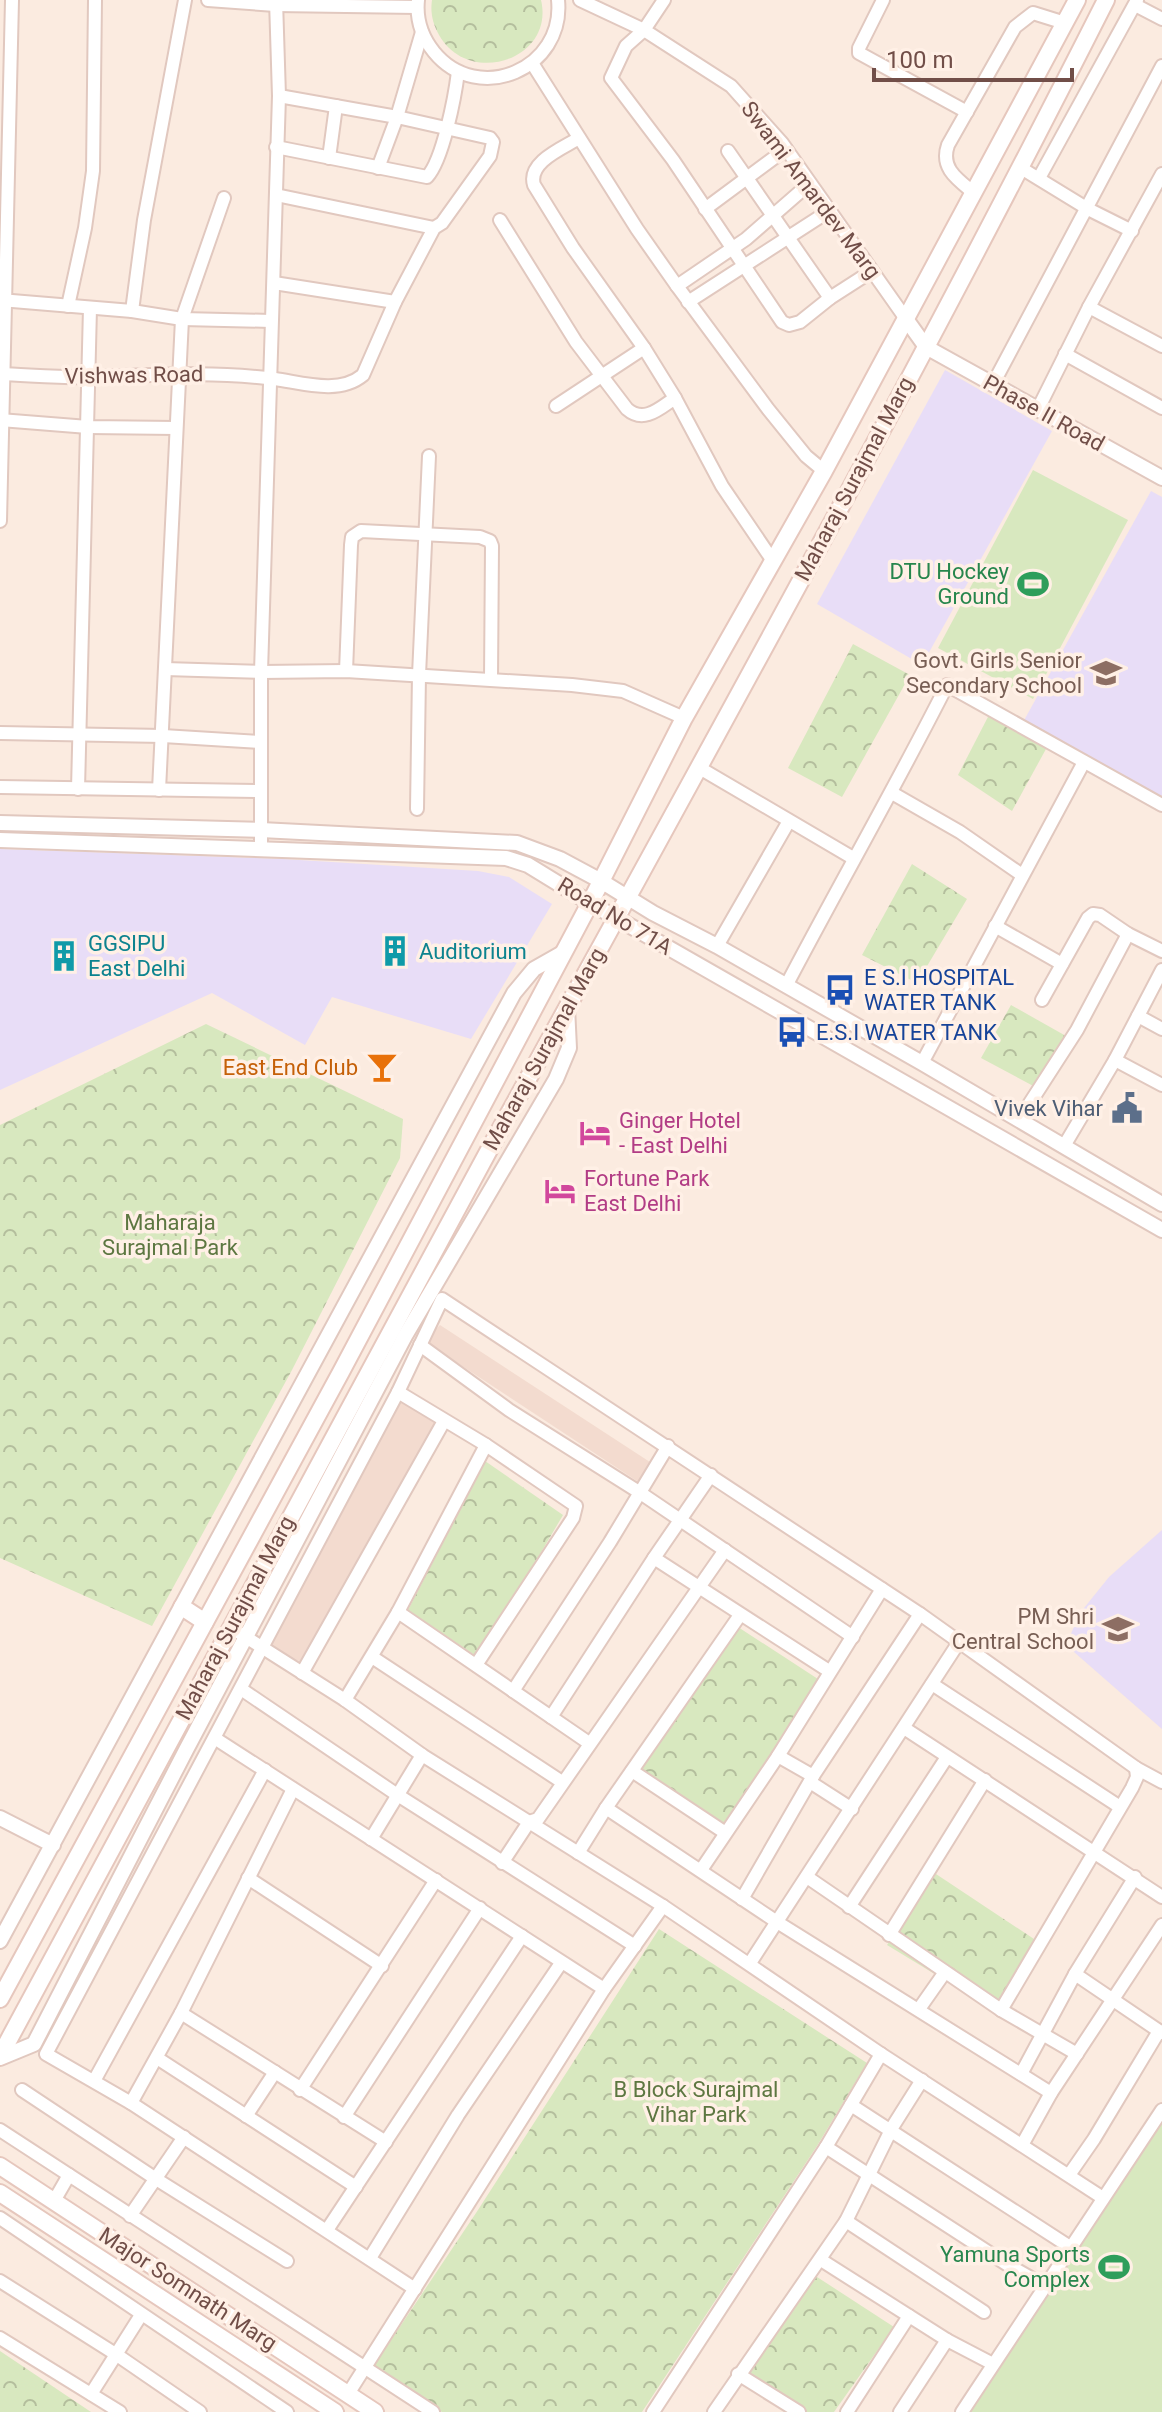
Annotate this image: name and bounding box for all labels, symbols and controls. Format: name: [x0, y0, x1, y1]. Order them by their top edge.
scale bar: [874, 32, 1072, 82]
text: 100 m: [886, 46, 953, 74]
street label: Swami Amardev Marg: [736, 96, 886, 284]
street label: Vishwas Road: [64, 361, 204, 389]
street label: Phase II Road: [979, 370, 1109, 456]
street label: Maharaj Surajmal Marg: [790, 373, 918, 585]
place label: DTU Hockey Ground: [889, 559, 1010, 609]
sports icon: DTU Hockey Ground: [1016, 567, 1050, 601]
place label: Govt. Girls Senior Secondary School: [906, 648, 1083, 698]
school or university icon: Govt. Girls Senior Secondary School: [1089, 656, 1123, 690]
street label: Road No 71A: [553, 872, 677, 960]
place label: GGSIPU East Delhi: [88, 931, 185, 981]
building icon: Auditorium: [378, 934, 412, 968]
building icon: GGSIPU East Delhi: [47, 939, 81, 973]
place label: Auditorium: [419, 939, 527, 964]
street label: Maharaj Surajmal Marg: [478, 944, 610, 1154]
place label: E S.I HOSPITAL WATER TANK: [864, 965, 1014, 1015]
bus stop icon: E S.I HOSPITAL WATER TANK: [823, 973, 857, 1007]
bus stop icon: E.S.I WATER TANK: [775, 1015, 809, 1049]
place label: E.S.I WATER TANK: [816, 1020, 997, 1045]
bar icon: East End Club: [365, 1050, 399, 1084]
place label: East End Club: [223, 1055, 358, 1080]
public building icon: Vivek Vihar: [1110, 1091, 1144, 1125]
place label: Vivek Vihar: [994, 1096, 1104, 1121]
place label: Ginger Hotel - East Delhi: [619, 1108, 741, 1158]
hotel icon: Ginger Hotel - East Delhi: [578, 1116, 612, 1150]
place label: Fortune Park East Delhi: [584, 1166, 710, 1216]
hotel icon: Fortune Park East Delhi: [543, 1174, 577, 1208]
park label: Maharaja Surajmal Park: [102, 1210, 239, 1260]
street label: Maharaj Surajmal Marg: [171, 1512, 299, 1724]
place label: PM Shri Central School: [952, 1604, 1094, 1654]
school or university icon: PM Shri Central School: [1101, 1612, 1135, 1646]
park label: B Block Surajmal Vihar Park: [614, 2077, 778, 2127]
street label: Major Somnath Marg: [95, 2222, 281, 2356]
place label: Yamuna Sports Complex: [940, 2242, 1090, 2292]
sports icon: Yamuna Sports Complex: [1097, 2250, 1131, 2284]

